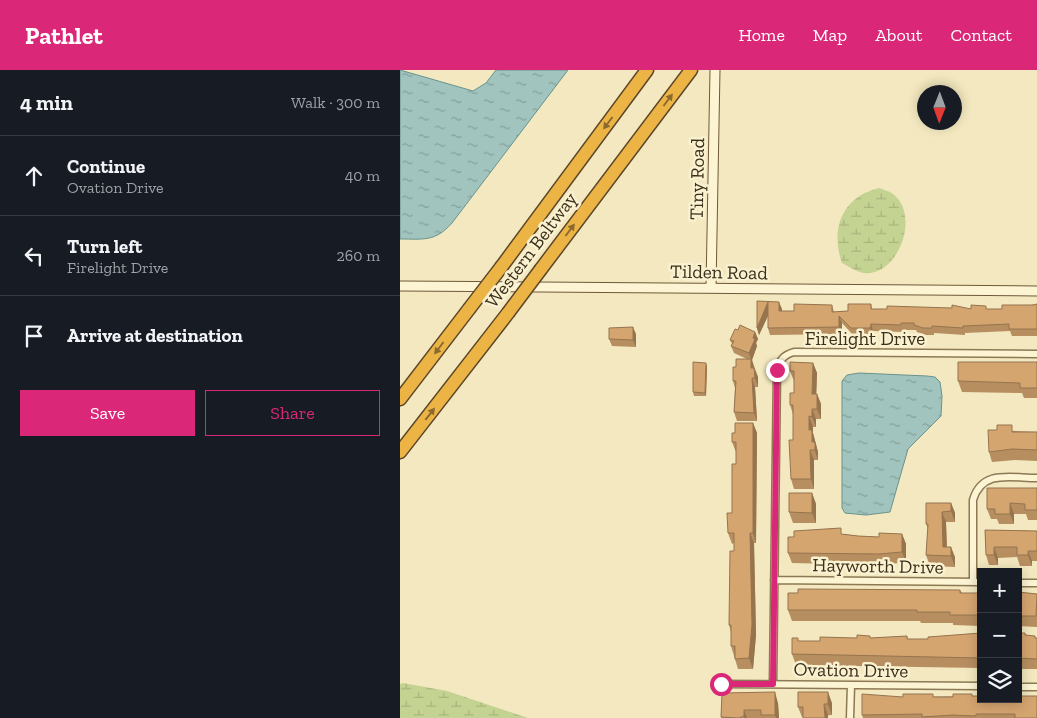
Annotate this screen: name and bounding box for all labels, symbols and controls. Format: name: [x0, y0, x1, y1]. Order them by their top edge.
text: Pathlet: [25, 21, 103, 50]
text: Home: [738, 24, 785, 46]
text: Map: [813, 24, 847, 46]
text: About: [875, 24, 922, 46]
text: Contact: [950, 24, 1012, 46]
north arrow: [917, 85, 962, 130]
text: 4 min: [20, 90, 73, 115]
text: Walk · 300 m: [291, 93, 380, 112]
one-way arrow: [663, 93, 673, 107]
one-way arrow: [602, 116, 613, 129]
street label: Tiny Road: [685, 137, 709, 220]
text: Continue: [67, 155, 145, 178]
icon: ahead: [20, 162, 48, 190]
text: 40 m: [345, 166, 380, 185]
text: Ovation Drive: [67, 178, 164, 197]
street label: Western Beltway: [480, 187, 582, 312]
one-way arrow: [565, 223, 575, 237]
text: Turn left: [67, 235, 142, 258]
icon: left: [20, 242, 48, 270]
text: 260 m: [337, 246, 380, 265]
text: Firelight Drive: [67, 258, 168, 277]
street label: Tilden Road: [670, 260, 769, 284]
icon: arrive: [20, 322, 48, 350]
text: Arrive at destination: [67, 324, 243, 347]
street label: Firelight Drive: [805, 327, 925, 350]
one-way arrow: [434, 341, 444, 355]
route end: [766, 359, 789, 382]
button: Save: [20, 390, 195, 436]
button: Share: [205, 390, 380, 436]
one-way arrow: [424, 408, 435, 421]
street label: Hayworth Drive: [812, 553, 944, 579]
map controls: [977, 568, 1022, 703]
button: +: [977, 568, 1022, 613]
button: −: [977, 613, 1022, 658]
street label: Ovation Drive: [793, 658, 909, 683]
button: layers: [977, 658, 1022, 703]
route start: [710, 673, 733, 696]

